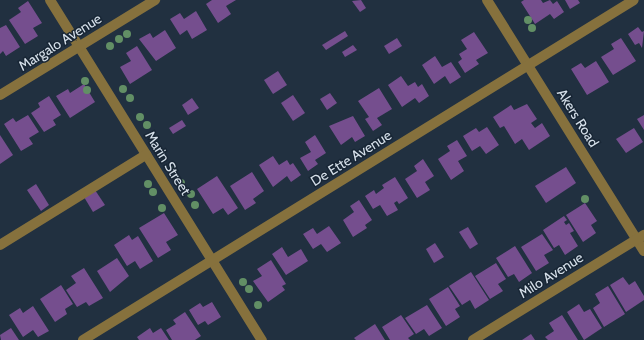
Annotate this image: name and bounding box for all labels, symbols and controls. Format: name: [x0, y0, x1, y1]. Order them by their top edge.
street label: Margalo Avenue: [15, 10, 105, 74]
street label: Akers Road: [554, 86, 602, 150]
street label: De Ette Avenue: [308, 126, 394, 190]
street label: Marin Street: [142, 128, 194, 198]
street label: Milo Avenue: [516, 249, 586, 301]

